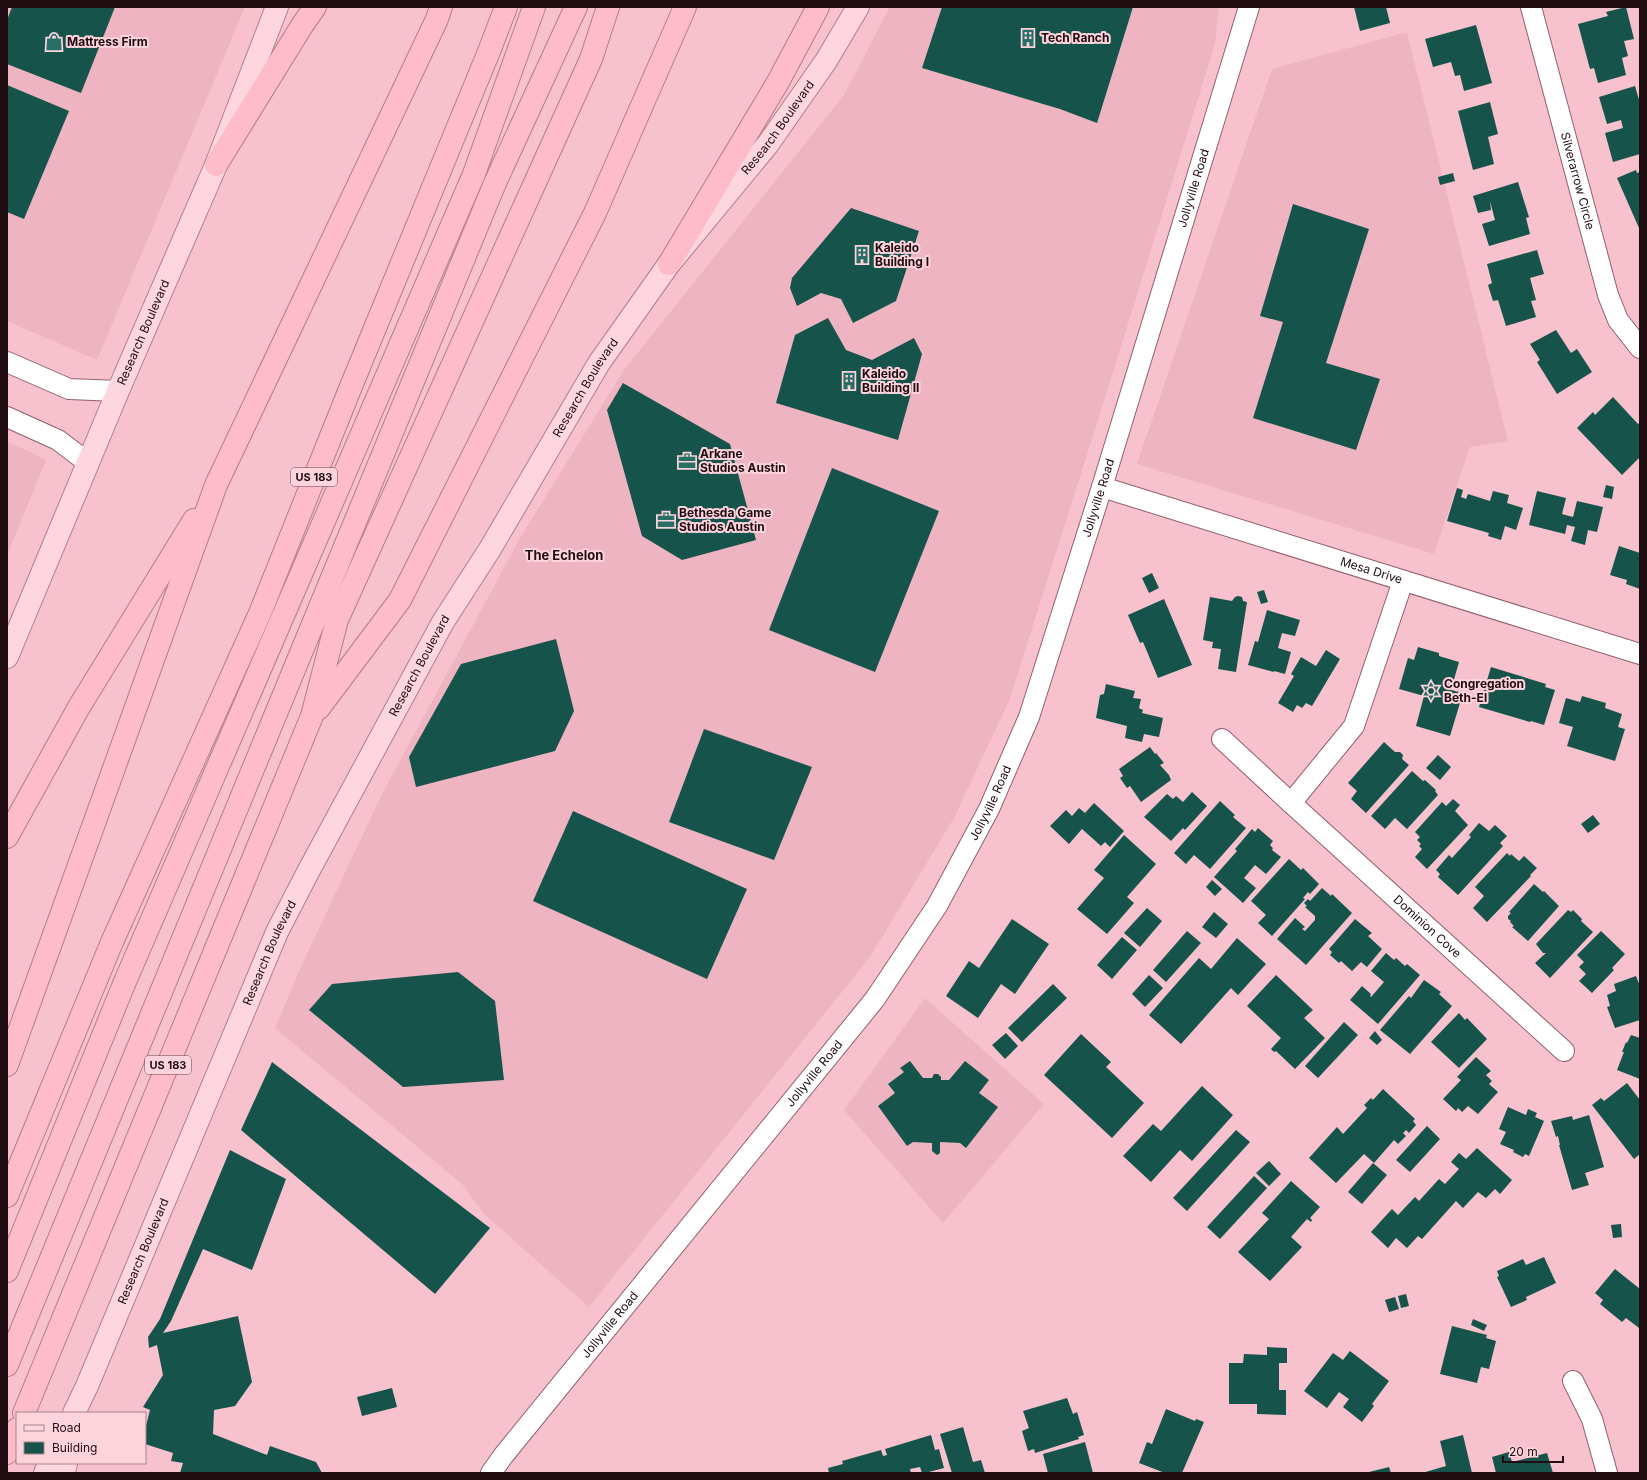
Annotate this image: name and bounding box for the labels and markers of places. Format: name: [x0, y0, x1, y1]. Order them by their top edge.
building icon: Tech Ranch: [1018, 28, 1038, 48]
place label: Tech Ranch: [1041, 30, 1109, 45]
shop icon: Mattress Firm: [44, 32, 64, 52]
place label: Mattress Firm: [67, 34, 148, 49]
place label: Kaleido Building I: [875, 240, 929, 269]
building icon: Kaleido Building I: [852, 245, 872, 265]
place label: Kaleido Building II: [862, 366, 919, 395]
building icon: Kaleido Building II: [839, 371, 859, 391]
place label: Arkane Studios Austin: [700, 446, 786, 475]
office icon: Arkane Studios Austin: [677, 451, 697, 471]
place label: Bethesda Game Studios Austin: [679, 505, 771, 534]
office icon: Bethesda Game Studios Austin: [656, 510, 676, 530]
place label: Congregation Beth-El: [1444, 676, 1524, 705]
synagogue icon: Congregation Beth-El: [1421, 681, 1441, 701]

